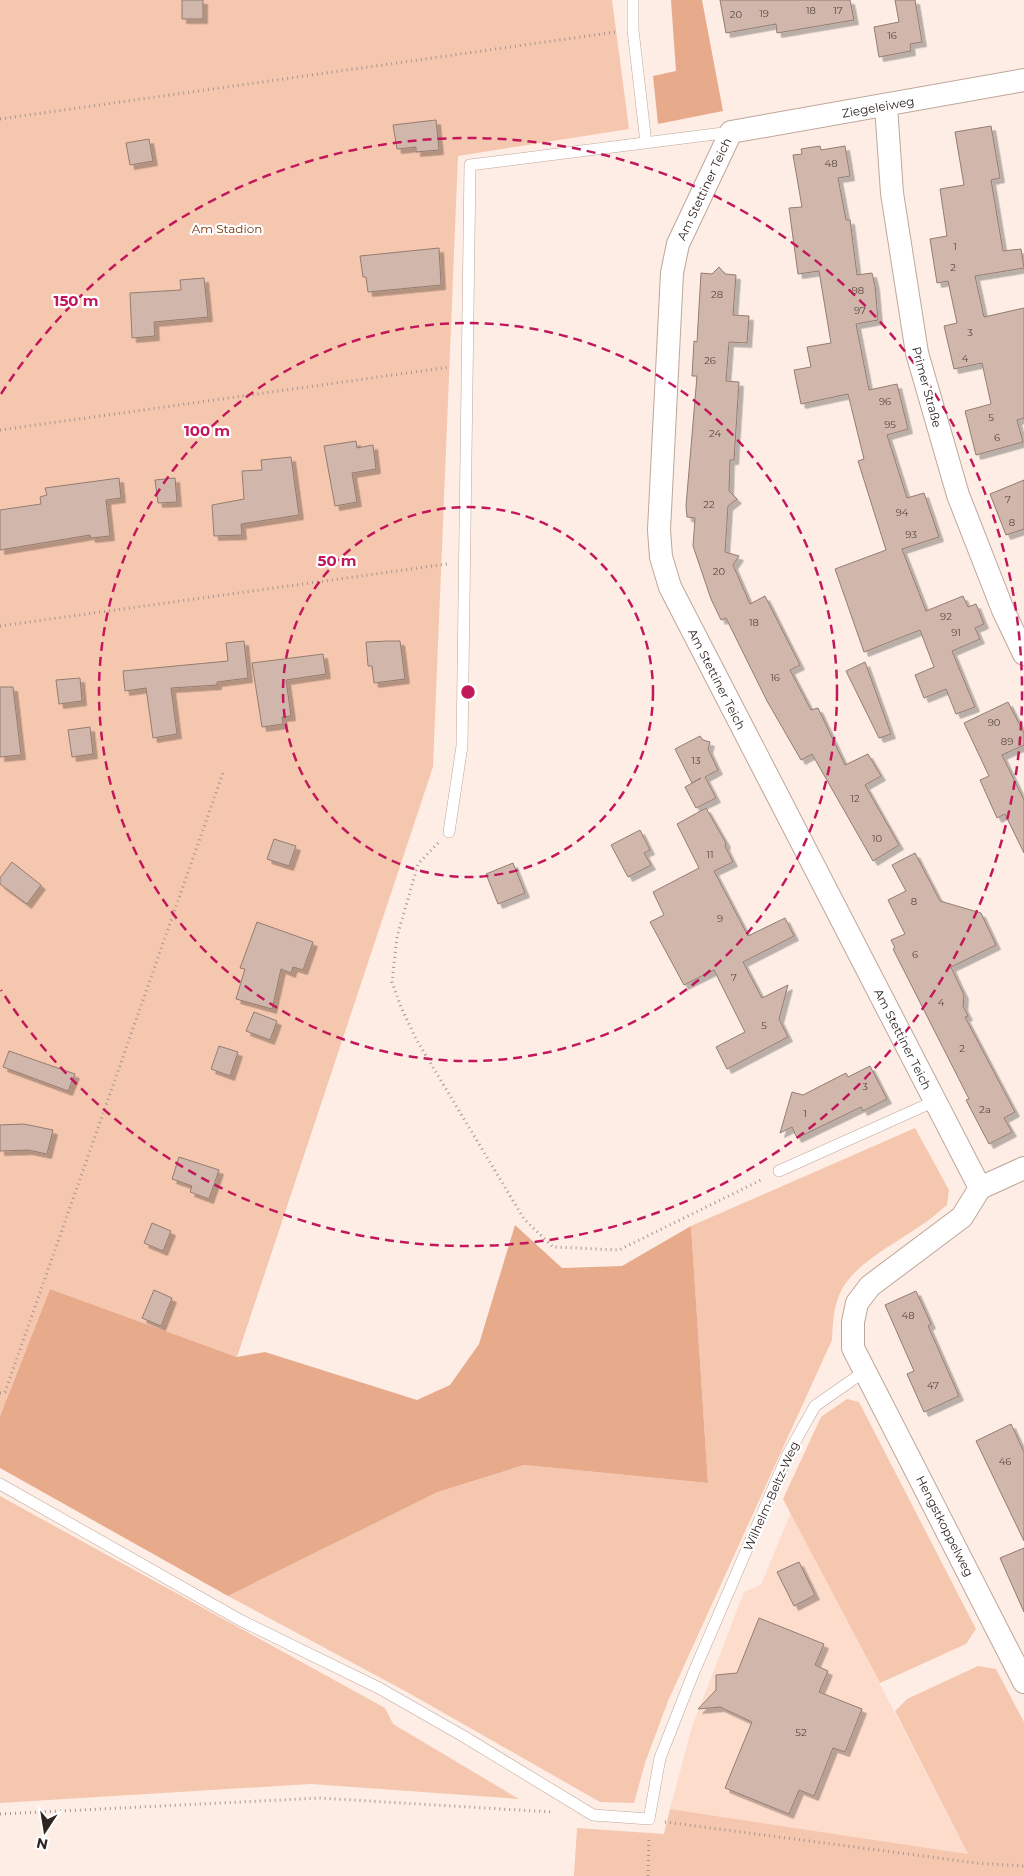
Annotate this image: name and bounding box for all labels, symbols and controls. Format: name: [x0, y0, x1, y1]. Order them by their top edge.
house number: 18: [806, 4, 816, 17]
house number: 17: [833, 4, 843, 17]
house number: 19: [759, 7, 769, 20]
house number: 20: [730, 8, 743, 21]
house number: 16: [887, 29, 897, 42]
street label: Ziegeleiweg: [841, 93, 915, 121]
street label: Am Stettiner Teich: [674, 135, 734, 243]
house number: 48: [824, 157, 838, 170]
park label: Am Stadion: [192, 221, 262, 236]
house number: 1: [953, 240, 957, 253]
house number: 2: [950, 261, 956, 274]
house number: 98: [852, 284, 864, 297]
house number: 28: [711, 288, 723, 301]
text: 150 m: [54, 291, 98, 310]
house number: 97: [854, 304, 866, 317]
house number: 3: [967, 326, 973, 339]
street label: Primer Straße: [909, 345, 945, 429]
house number: 4: [962, 352, 969, 365]
house number: 26: [704, 354, 716, 367]
house number: 96: [879, 395, 891, 408]
house number: 5: [988, 411, 994, 424]
house number: 95: [884, 418, 896, 431]
text: 100 m: [184, 421, 230, 440]
house number: 24: [709, 427, 721, 440]
house number: 6: [994, 431, 1000, 444]
house number: 7: [1005, 493, 1011, 506]
house number: 22: [703, 498, 715, 511]
house number: 94: [896, 506, 909, 519]
house number: 8: [1009, 516, 1015, 529]
house number: 93: [905, 528, 917, 541]
text: 50 m: [317, 551, 357, 570]
house number: 20: [713, 565, 726, 578]
house number: 92: [940, 610, 952, 623]
house number: 18: [749, 616, 759, 629]
street label: Am Stettiner Teich: [685, 626, 749, 732]
house number: 91: [951, 626, 961, 639]
house number: 16: [770, 671, 780, 684]
centre of rings: [459, 683, 477, 701]
house number: 90: [988, 716, 1001, 729]
house number: 89: [1001, 735, 1013, 748]
house number: 13: [691, 754, 701, 767]
house number: 12: [850, 792, 860, 805]
house number: 10: [872, 832, 882, 845]
house number: 11: [706, 848, 714, 861]
house number: 8: [911, 895, 917, 908]
house number: 9: [717, 912, 723, 925]
house number: 6: [912, 948, 918, 961]
house number: 7: [731, 971, 737, 984]
street label: Am Stettiner Teich: [871, 986, 935, 1092]
house number: 4: [938, 996, 945, 1009]
house number: 5: [761, 1019, 767, 1032]
house number: 2: [959, 1042, 965, 1055]
house number: 3: [862, 1080, 868, 1093]
house number: 2a: [979, 1103, 991, 1116]
house number: 1: [803, 1107, 807, 1120]
house number: 48: [901, 1309, 915, 1322]
house number: 47: [927, 1379, 939, 1392]
street label: Wilhelm-Beltz-Weg: [740, 1439, 802, 1553]
house number: 46: [999, 1455, 1011, 1468]
street label: Hengstkoppelweg: [913, 1473, 977, 1579]
house number: 52: [795, 1726, 807, 1739]
north arrow: [20, 1806, 70, 1856]
text: N: [35, 1834, 50, 1854]

